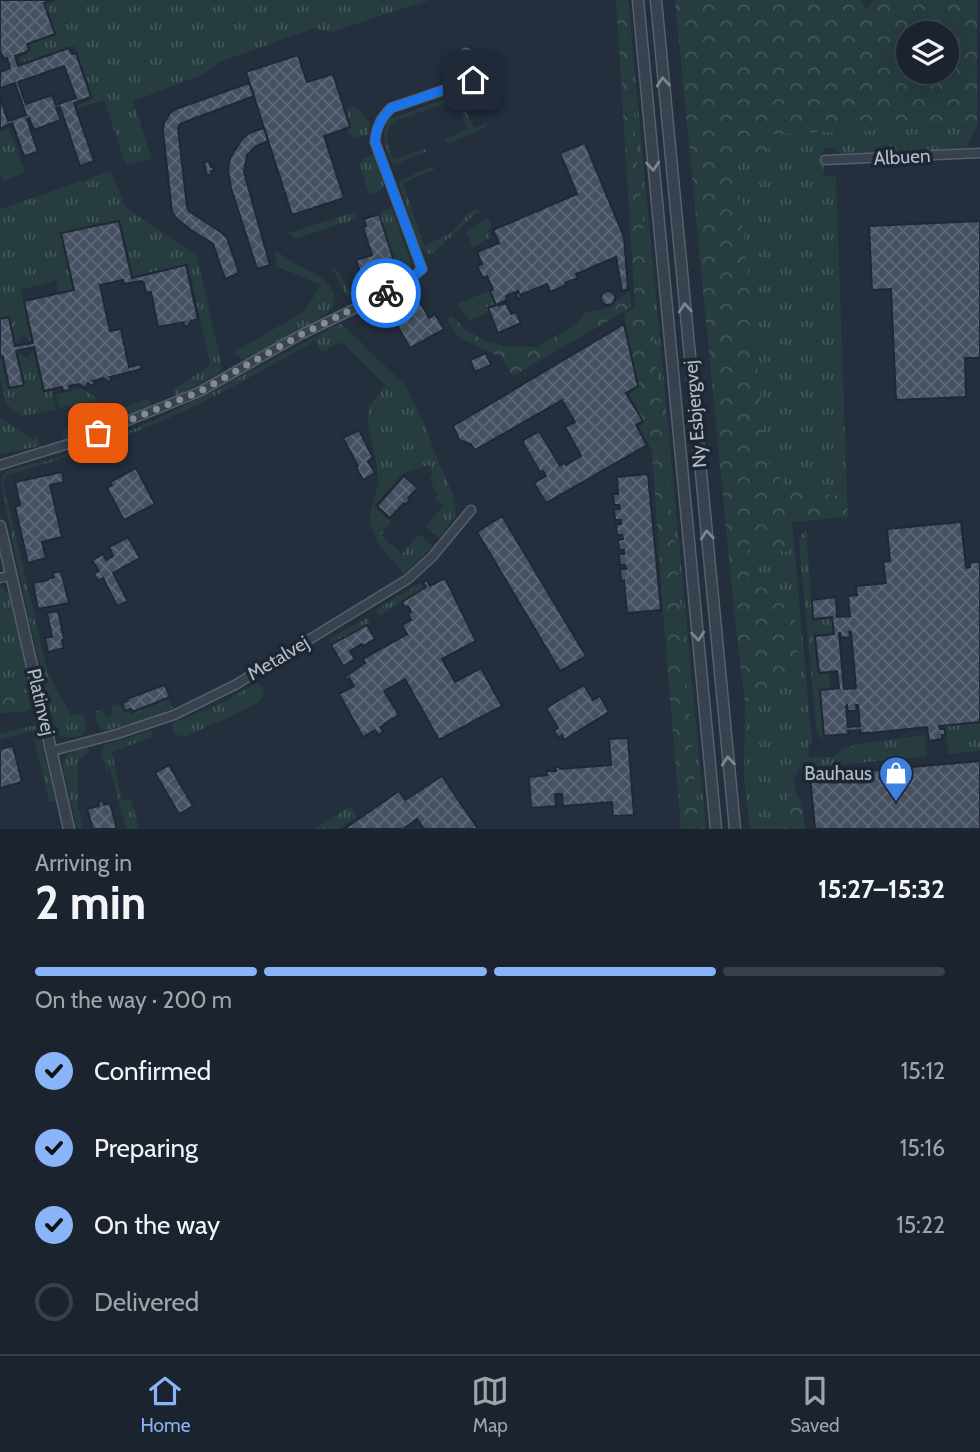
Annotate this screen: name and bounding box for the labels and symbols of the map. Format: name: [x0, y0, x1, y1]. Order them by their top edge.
pin: [443, 50, 503, 110]
one-way arrow: [656, 76, 671, 87]
street label: Albuen: [873, 144, 931, 170]
one-way arrow: [646, 160, 661, 171]
courier: [351, 258, 421, 328]
one-way arrow: [678, 302, 693, 313]
street label: Ny Esbjergvej: [679, 359, 711, 469]
pin: [68, 403, 128, 463]
one-way arrow: [699, 529, 714, 540]
street label: Metalvej: [243, 631, 313, 685]
one-way arrow: [690, 631, 705, 642]
street label: Platinvej: [22, 666, 60, 738]
shop icon: Bauhaus: [877, 754, 915, 803]
one-way arrow: [721, 755, 736, 766]
place label: Bauhaus: [804, 762, 872, 785]

